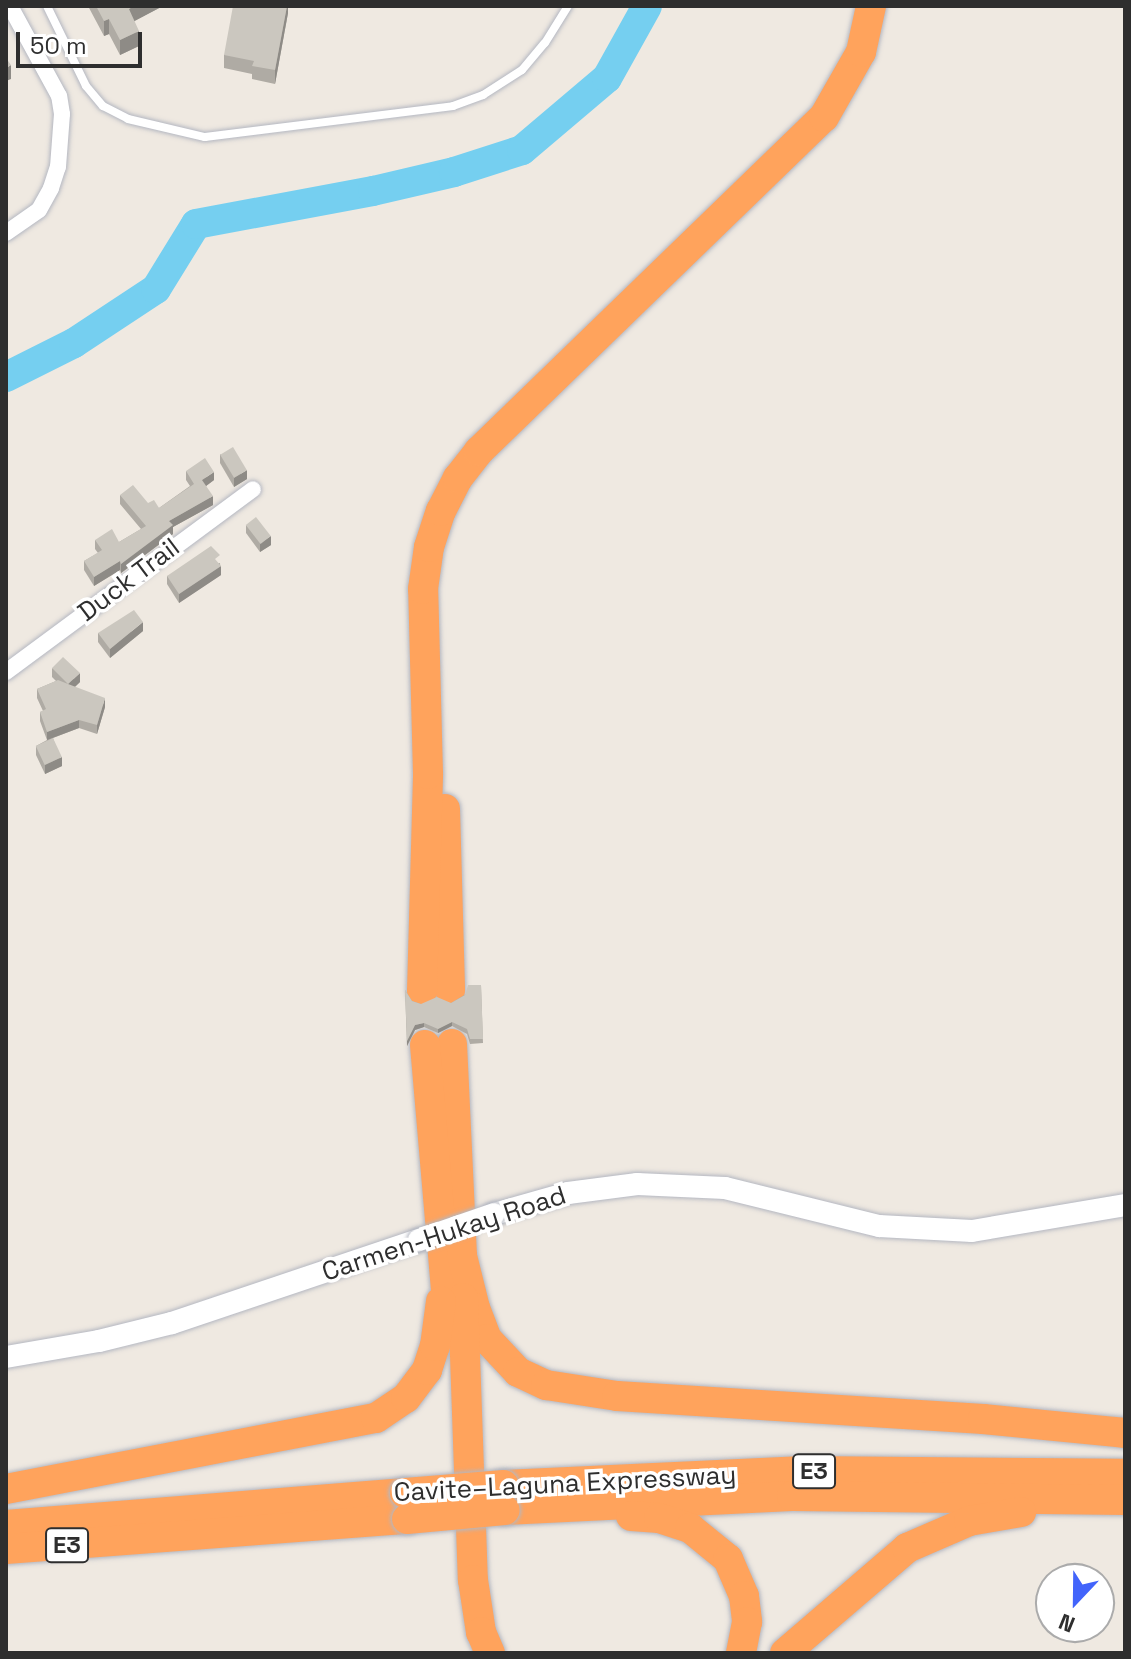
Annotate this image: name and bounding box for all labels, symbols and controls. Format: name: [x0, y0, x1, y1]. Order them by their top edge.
scale bar: [20, 16, 146, 66]
text: 50 m: [30, 30, 87, 61]
street label: Duck Trail: [72, 532, 186, 628]
street label: Carmen-Hukay Road: [318, 1180, 570, 1288]
road number: E3: [792, 1451, 836, 1491]
street label: Cavite–Laguna Expressway: [393, 1459, 737, 1509]
road number: E3: [45, 1525, 89, 1565]
north arrow: [1035, 1563, 1115, 1643]
text: N: [1055, 1608, 1079, 1639]

